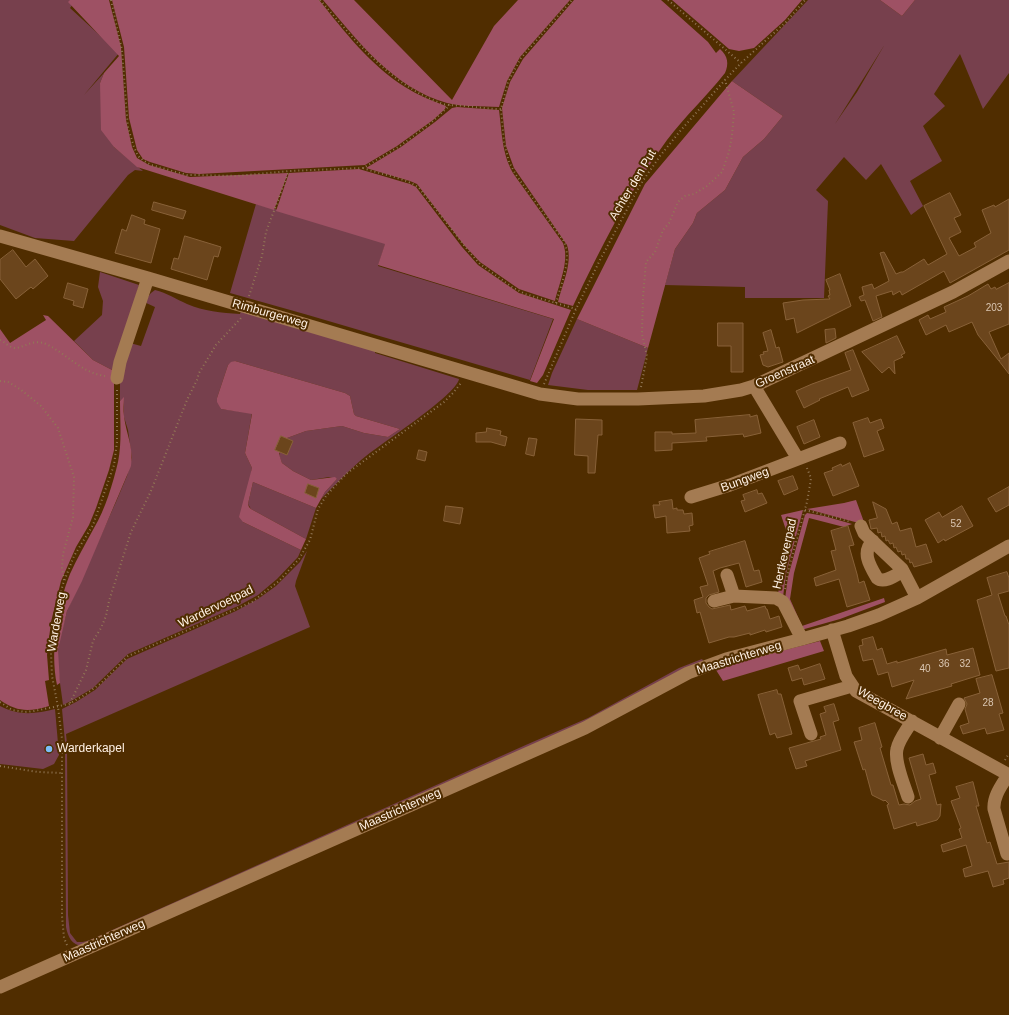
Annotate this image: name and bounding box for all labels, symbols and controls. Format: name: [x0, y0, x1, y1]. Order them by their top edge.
street label: Achter den Put: [606, 147, 660, 223]
street label: Rimburgerweg: [231, 296, 309, 332]
house number: 203: [986, 302, 1002, 314]
street label: Groenstraat: [753, 353, 817, 391]
street label: Bungweg: [719, 465, 771, 495]
street label: Hertkeverpad: [770, 517, 800, 591]
house number: 52: [950, 518, 962, 530]
street label: Wardervoetpad: [176, 583, 256, 631]
street label: Warderweg: [45, 591, 69, 653]
street label: Maastrichterweg: [695, 638, 783, 678]
house number: 36: [938, 658, 950, 670]
house number: 32: [959, 658, 971, 670]
house number: 40: [919, 663, 931, 675]
street label: Weegbree: [855, 684, 909, 724]
house number: 28: [982, 697, 994, 709]
place label: Warderkapel: [57, 742, 125, 756]
marker: Warderkapel: [44, 744, 54, 754]
street label: Maastrichterweg: [357, 786, 443, 834]
street label: Maastrichterweg: [61, 917, 147, 965]

